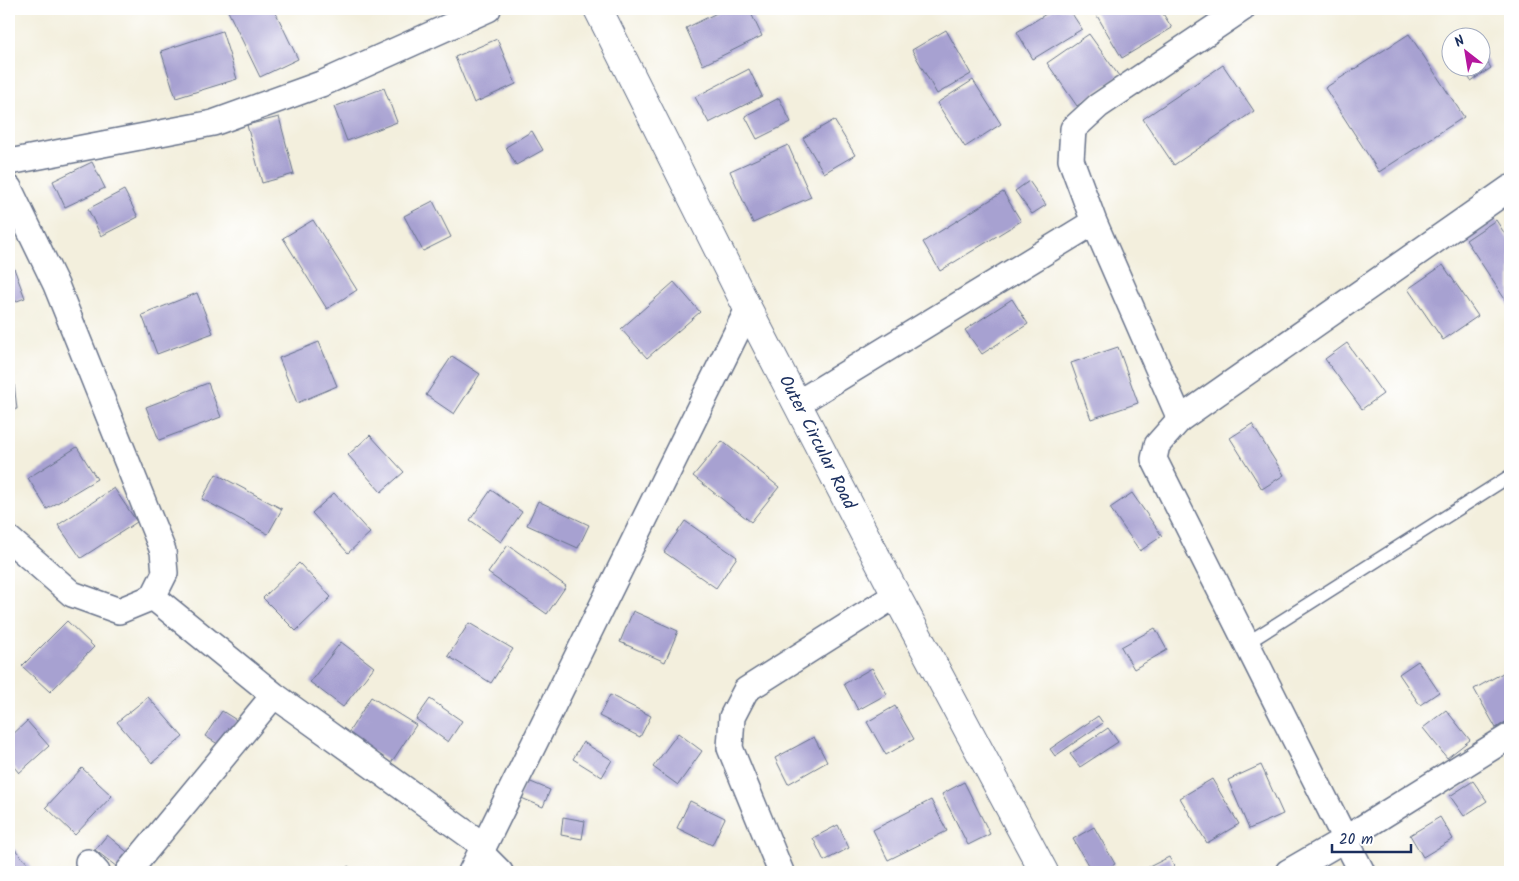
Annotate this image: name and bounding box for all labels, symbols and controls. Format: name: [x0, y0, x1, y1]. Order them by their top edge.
north arrow: [1442, 28, 1492, 78]
text: N: [1450, 30, 1469, 53]
street label: Outer Circular Road: [770, 370, 864, 516]
scale bar: [1332, 821, 1410, 853]
text: 20 m: [1339, 828, 1373, 852]

